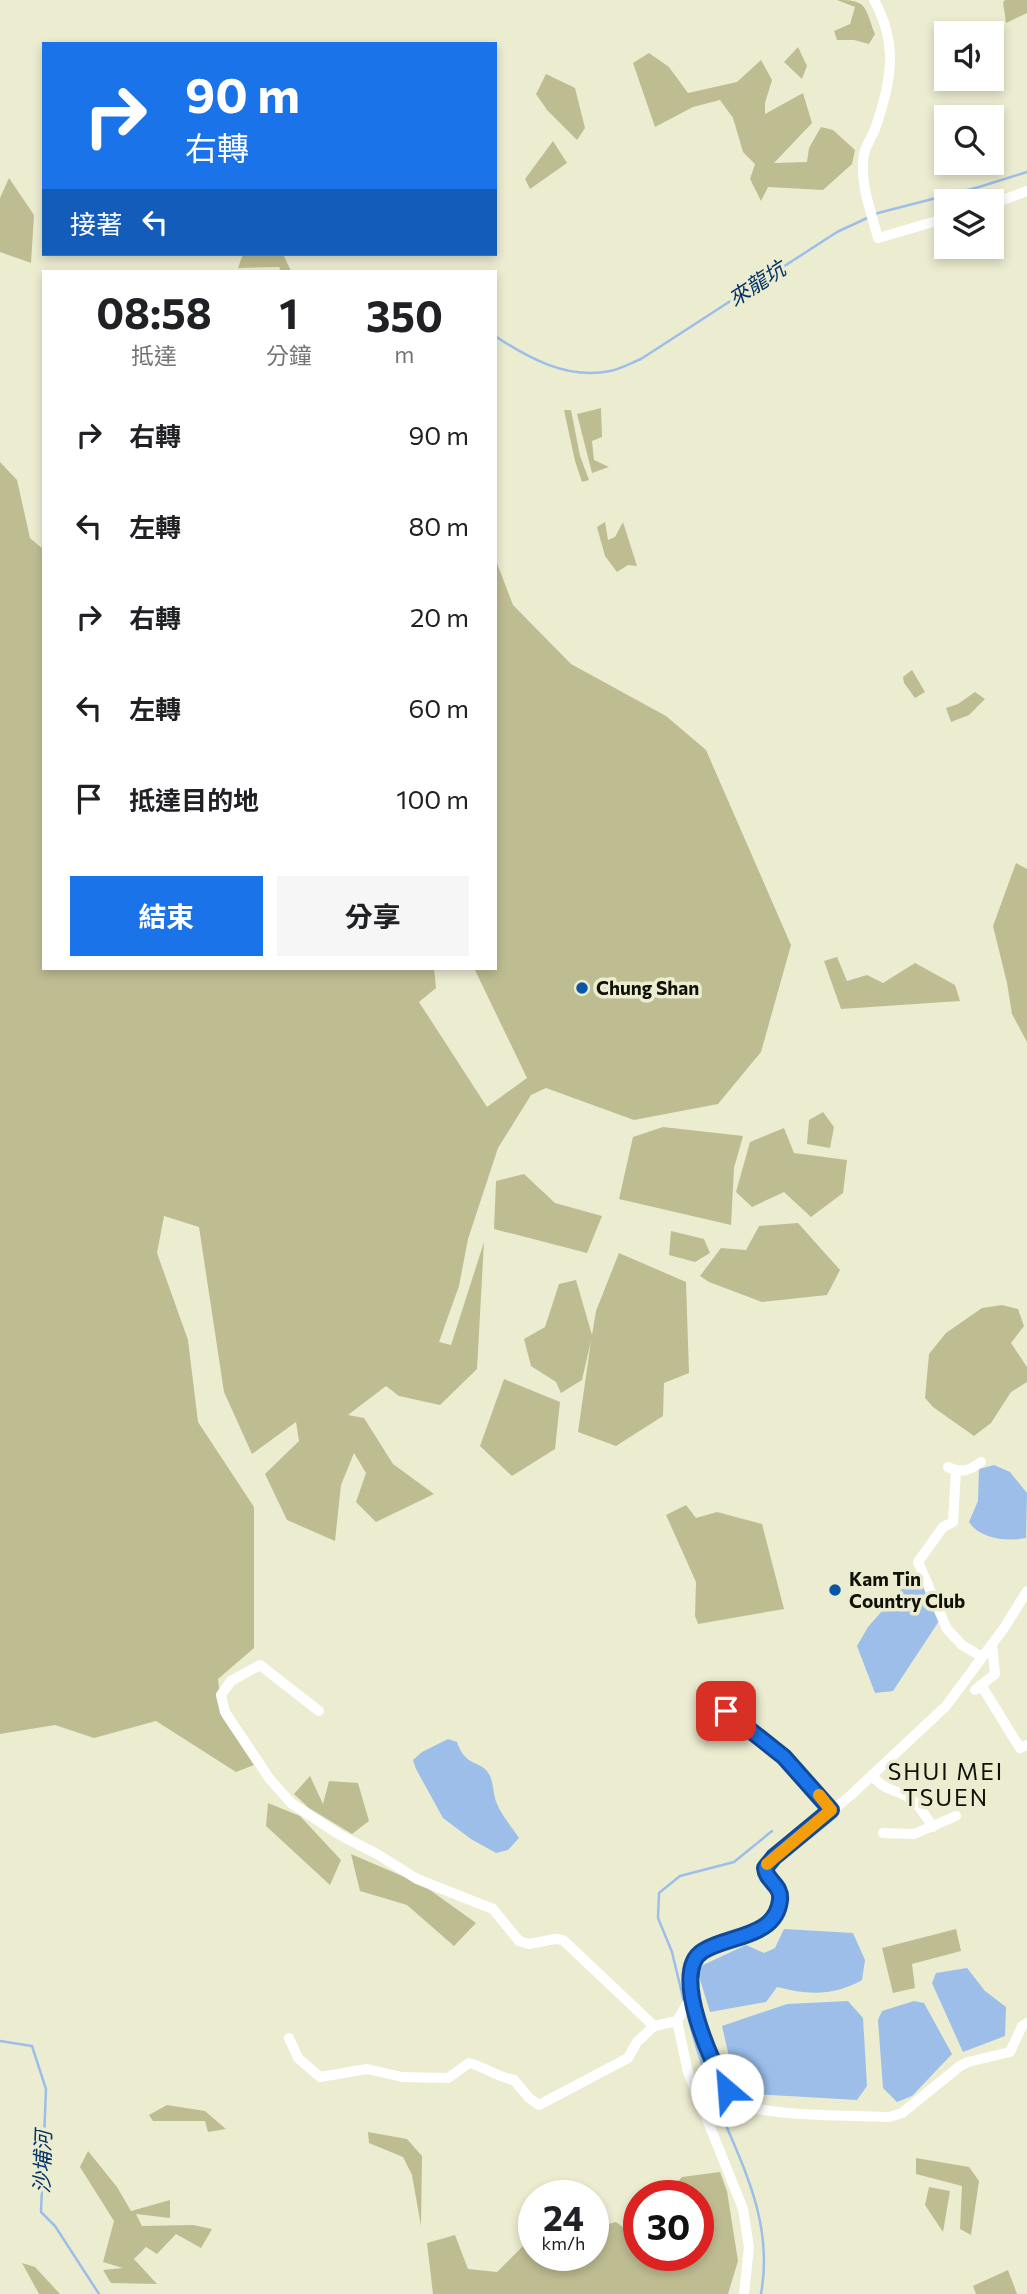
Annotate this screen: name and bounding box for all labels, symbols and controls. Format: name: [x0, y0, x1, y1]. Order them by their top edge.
map controls: [934, 21, 1004, 259]
button: sound: [934, 21, 1004, 91]
text: 90 m: [185, 63, 300, 123]
icon: right: [70, 70, 161, 161]
button: search: [934, 105, 1004, 175]
text: 右轉: [185, 127, 249, 167]
button: layers: [934, 189, 1004, 259]
icon: left: [136, 203, 174, 241]
text: 接著: [70, 208, 122, 239]
water label: 來龍坑: [723, 253, 792, 310]
text: 08:58: [96, 286, 212, 338]
text: 1: [279, 286, 298, 338]
text: 350: [366, 289, 443, 341]
text: m: [394, 340, 414, 368]
text: 抵達: [131, 341, 177, 369]
text: 分鐘: [266, 341, 312, 369]
icon: right: [70, 416, 108, 454]
text: 90 m: [409, 419, 469, 450]
text: 右轉: [129, 420, 181, 451]
icon: left: [70, 507, 108, 545]
text: 80 m: [409, 510, 469, 541]
text: 左轉: [129, 511, 181, 542]
icon: right: [70, 598, 108, 636]
text: 20 m: [410, 601, 469, 632]
text: 右轉: [129, 602, 181, 633]
icon: left: [70, 689, 108, 727]
text: 60 m: [409, 692, 469, 723]
text: 左轉: [129, 693, 181, 724]
icon: arrive: [70, 780, 108, 818]
text: 100 m: [396, 783, 469, 814]
text: 抵達目的地: [129, 784, 259, 815]
button: 結束: [70, 876, 263, 956]
button: 分享: [277, 876, 469, 956]
place label: Chung Shan: [596, 976, 699, 999]
marker: Chung Shan: [574, 980, 590, 996]
place label: Kam Tin Country Club: [849, 1567, 965, 1612]
marker: Kam Tin Country Club: [827, 1582, 843, 1598]
pin: [696, 1681, 756, 1741]
icon: arrive: [707, 1692, 745, 1730]
district label: SHUI MEI TSUEN: [888, 1757, 1004, 1811]
position arrow: [690, 2053, 764, 2127]
water label: 沙埔河: [28, 2126, 55, 2194]
speed limit sign: 30: [623, 2180, 714, 2271]
text: 24: [543, 2195, 584, 2238]
text: km/h: [542, 2232, 585, 2254]

